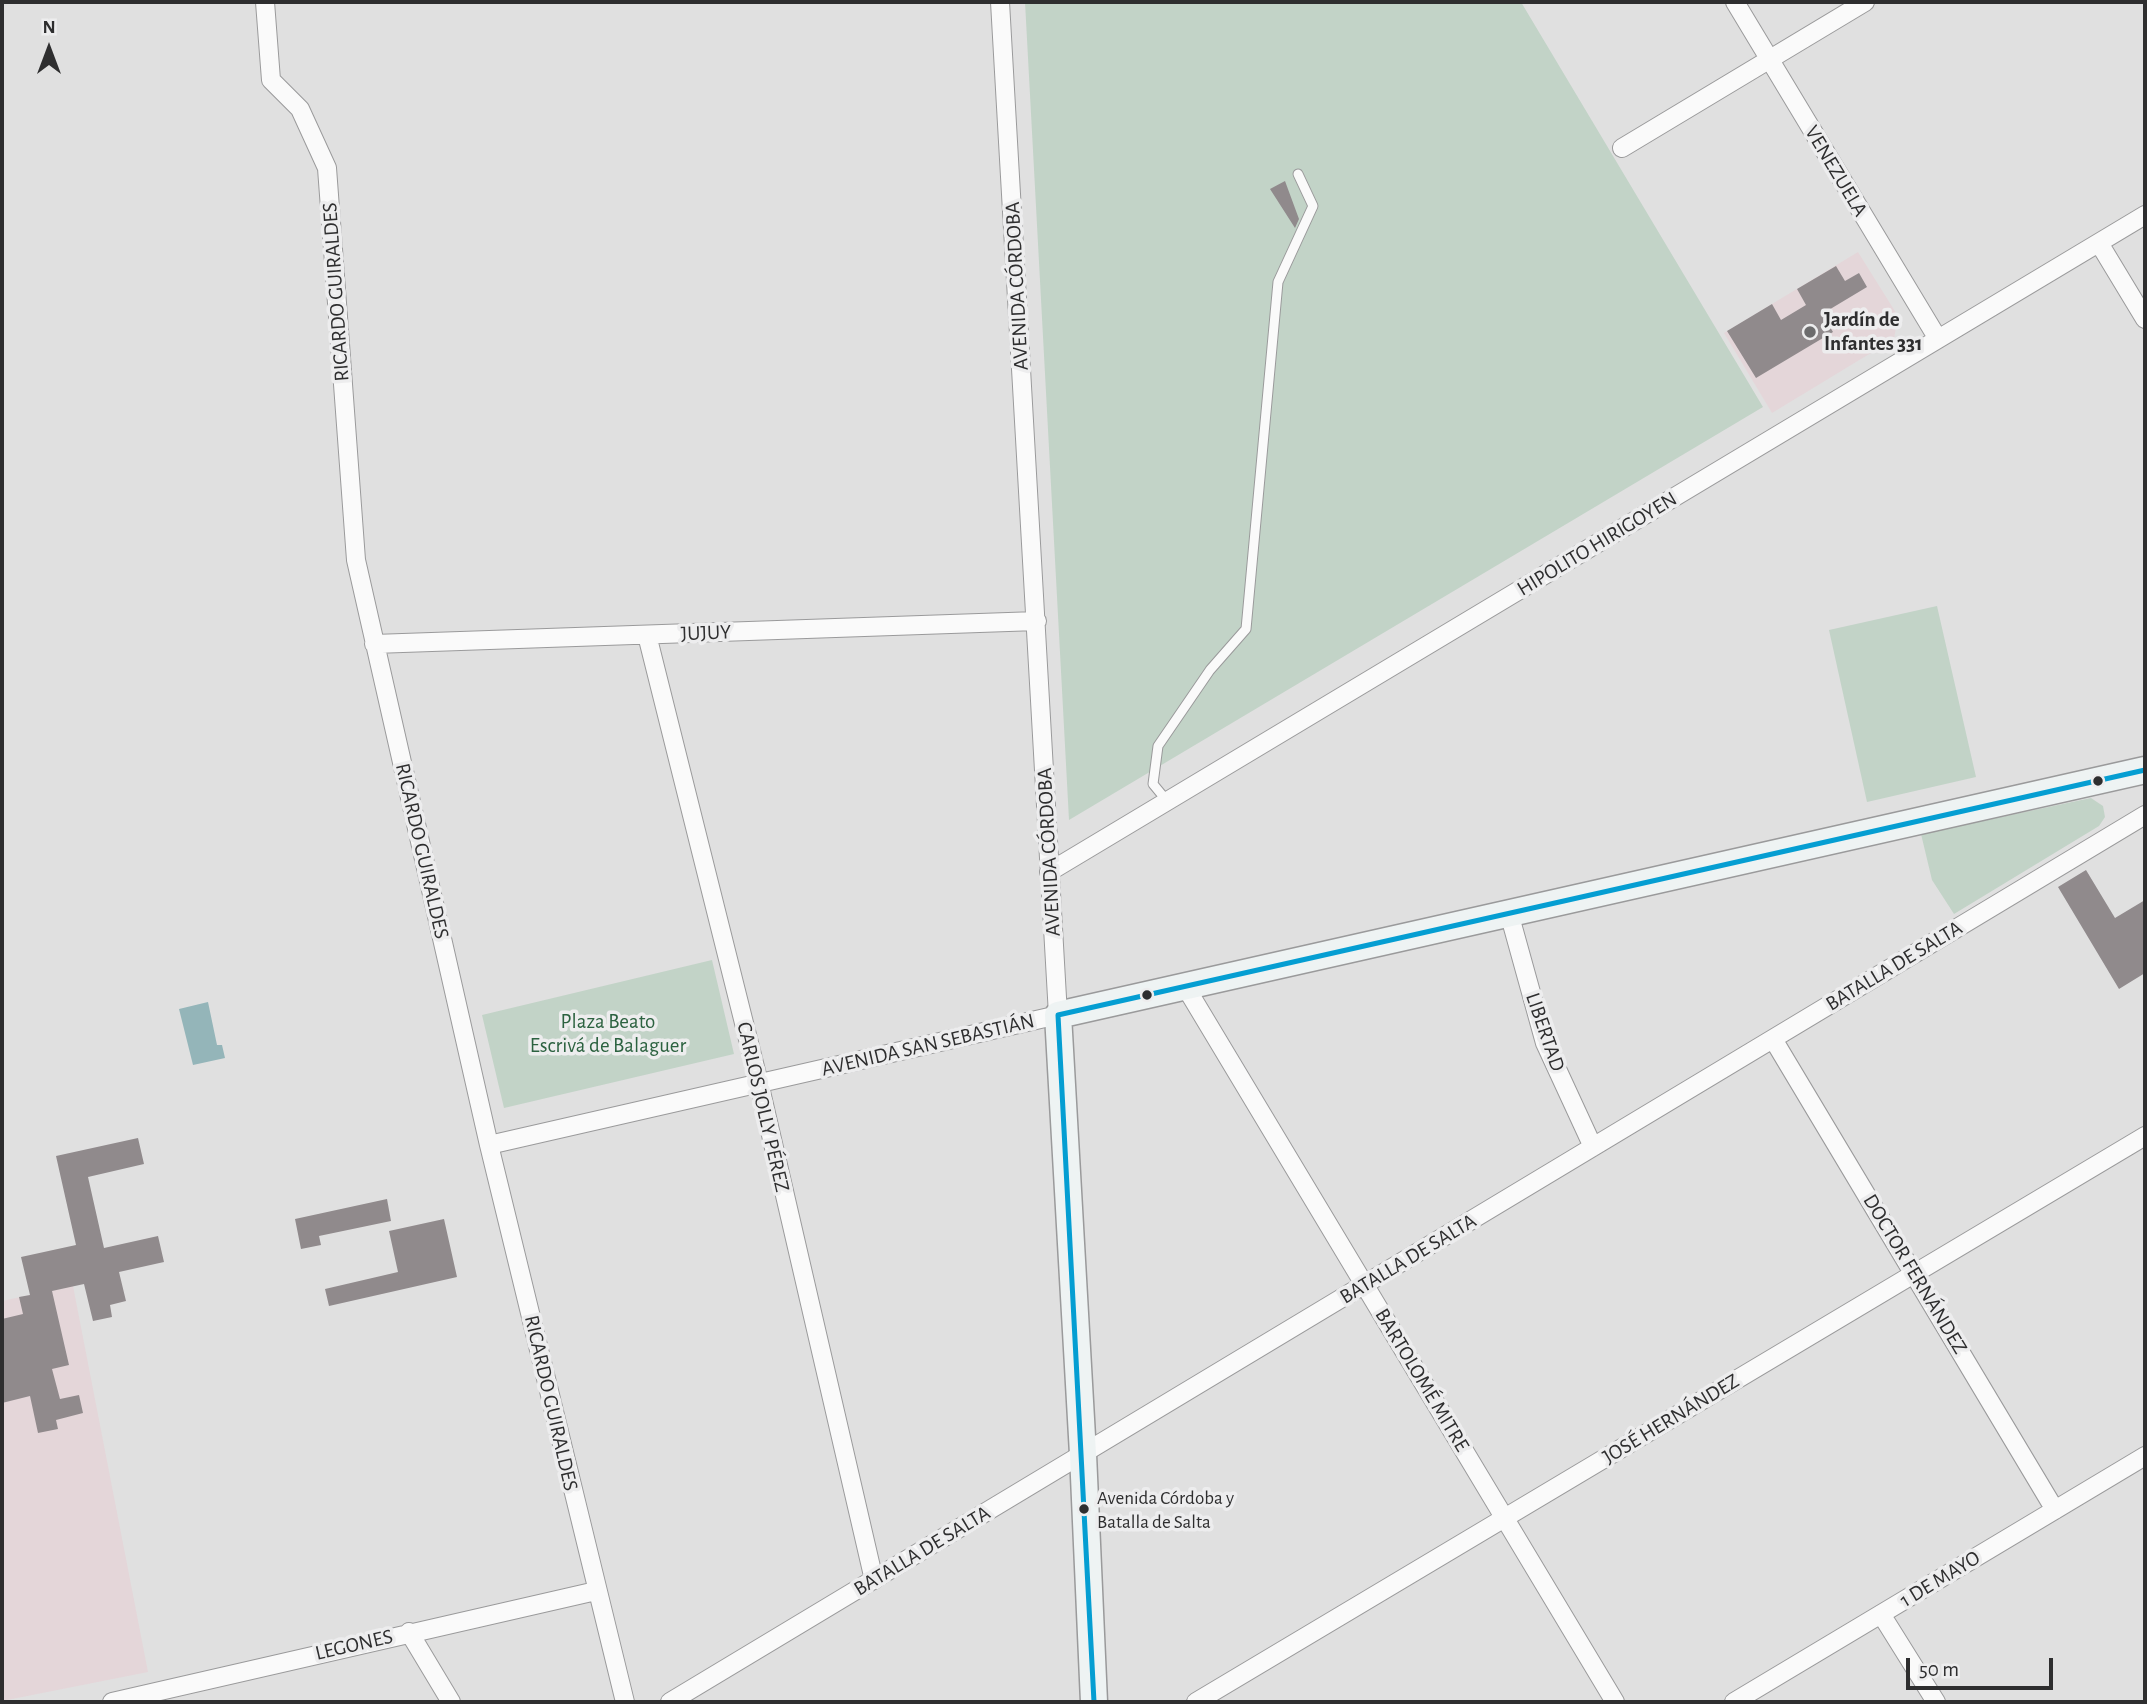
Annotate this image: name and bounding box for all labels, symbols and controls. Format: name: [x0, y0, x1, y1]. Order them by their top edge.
north arrow: [14, 14, 84, 84]
text: N: [42, 18, 56, 37]
street label: VENEZUELA: [1799, 121, 1873, 221]
street label: AVENIDA CÓRDOBA: [1000, 201, 1034, 371]
street label: RICARDO GUIRALDES: [317, 202, 355, 382]
place label: Jardín de Infantes 331: [1824, 307, 1923, 357]
marker: Jardín de Infantes 331: [1802, 324, 1818, 340]
street label: HIPOLITO HIRIGOYEN: [1512, 486, 1682, 602]
street label: JUJUY: [680, 620, 732, 646]
street label: RICARDO GUIRALDES: [390, 761, 454, 941]
street label: AVENIDA CÓRDOBA: [1032, 767, 1066, 937]
unlabelled marker: [2091, 774, 2105, 788]
street label: BATALLA DE SALTA: [1821, 915, 1967, 1017]
unlabelled marker: [1140, 988, 1154, 1002]
street label: LIBERTAD: [1520, 989, 1570, 1075]
street label: AVENIDA SAN SEBASTIÁN: [819, 1008, 1037, 1082]
park label: Plaza Beato Escrivá de Balaguer: [530, 1009, 686, 1059]
street label: CARLOS JOLLY PÉREZ: [731, 1020, 795, 1194]
street label: DOCTOR FERNÁNDEZ: [1857, 1189, 1973, 1359]
street label: BATALLA DE SALTA: [1335, 1208, 1481, 1310]
street label: BARTOLOMÉ MITRE: [1369, 1304, 1475, 1456]
street label: RICARDO GUIRALDES: [519, 1313, 583, 1493]
street label: JOSÉ HERNÁNDEZ: [1598, 1368, 1744, 1470]
place label: Avenida Córdoba y Batalla de Salta: [1097, 1487, 1234, 1531]
street label: BATALLA DE SALTA: [849, 1500, 995, 1602]
marker: Avenida Córdoba y Batalla de Salta: [1077, 1502, 1091, 1516]
street label: 1 DE MAYO: [1895, 1545, 1985, 1613]
street label: LEGONES: [313, 1624, 395, 1666]
scale bar: [1909, 1644, 2056, 1688]
text: 50 m: [1919, 1659, 1959, 1680]

